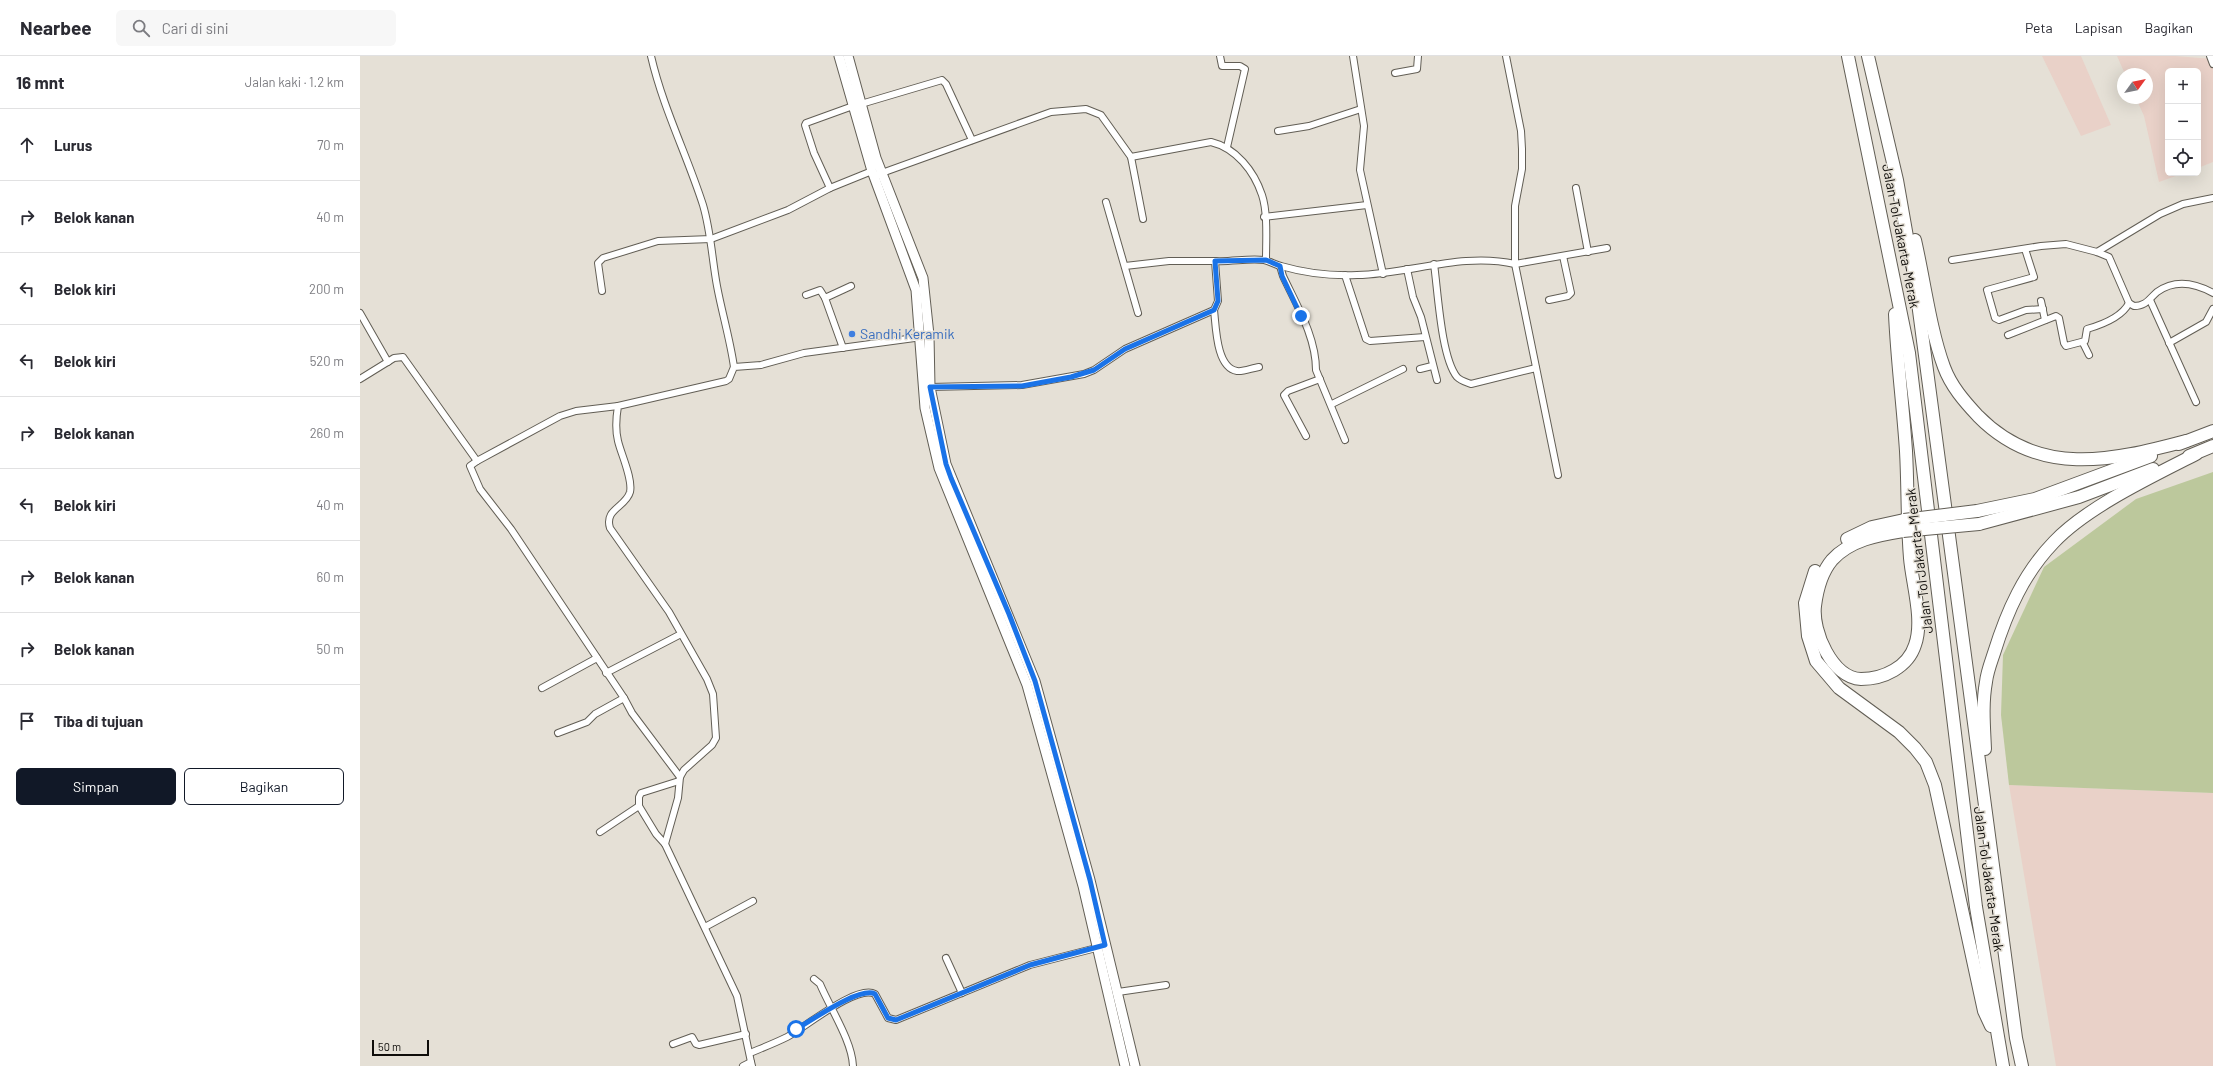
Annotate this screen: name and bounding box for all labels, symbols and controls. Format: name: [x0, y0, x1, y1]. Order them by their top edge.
search box: [116, 10, 396, 46]
text: Nearbee: [20, 16, 92, 39]
icon: search: [130, 17, 152, 39]
text: Cari di sini: [162, 19, 229, 37]
text: Peta: [2025, 19, 2053, 36]
text: Lapisan: [2075, 19, 2123, 36]
text: Bagikan: [2145, 19, 2193, 36]
north arrow: [2117, 68, 2153, 104]
map controls: [2165, 68, 2201, 176]
button: +: [2165, 68, 2201, 104]
text: 16 mnt: [16, 72, 65, 92]
text: Jalan kaki · 1.2 km: [245, 74, 344, 90]
button: −: [2165, 104, 2201, 140]
icon: ahead: [16, 134, 38, 156]
text: Lurus: [54, 136, 92, 154]
text: 70 m: [317, 137, 344, 153]
button: locate: [2165, 140, 2201, 176]
street label: Jalan Tol Jakarta–Merak: [1879, 162, 1924, 309]
icon: right: [16, 206, 38, 228]
text: Belok kanan: [54, 208, 134, 226]
text: 40 m: [316, 209, 344, 225]
icon: left: [16, 278, 38, 300]
text: Belok kiri: [54, 280, 116, 298]
text: 200 m: [309, 281, 344, 297]
route end: [1292, 307, 1310, 325]
place label: Sandhi Keramik: [860, 325, 955, 342]
marker: Sandhi Keramik: [847, 329, 857, 339]
icon: left: [16, 350, 38, 372]
text: Belok kiri: [54, 352, 116, 370]
text: 520 m: [310, 353, 344, 369]
icon: right: [16, 422, 38, 444]
text: Belok kanan: [54, 424, 134, 442]
text: 260 m: [310, 425, 344, 441]
street label: Jalan Tol Jakarta–Merak: [1901, 487, 1936, 635]
icon: left: [16, 494, 38, 516]
text: Belok kiri: [54, 496, 116, 514]
text: 40 m: [316, 497, 344, 513]
icon: right: [16, 566, 38, 588]
text: Belok kanan: [54, 568, 134, 586]
text: 60 m: [317, 569, 344, 585]
icon: right: [16, 638, 38, 660]
text: Belok kanan: [54, 640, 134, 658]
text: 50 m: [317, 641, 344, 657]
icon: arrive: [16, 710, 38, 732]
text: Tiba di tujuan: [54, 712, 143, 730]
button: Simpan: [16, 768, 176, 805]
button: Bagikan: [184, 768, 344, 805]
street label: Jalan Tol Jakarta–Merak: [1971, 805, 2008, 953]
route start: [787, 1020, 805, 1038]
scale bar: [372, 1038, 429, 1057]
text: 50 m: [378, 1040, 401, 1053]

